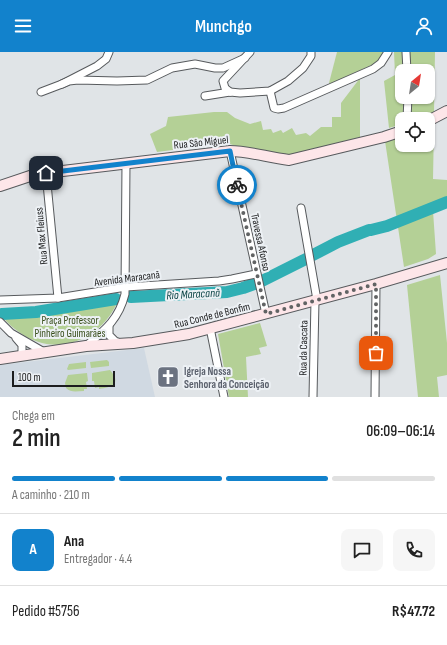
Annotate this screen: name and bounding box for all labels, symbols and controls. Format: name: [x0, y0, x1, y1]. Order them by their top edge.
icon: menu: [12, 15, 34, 37]
icon: person: [413, 15, 435, 37]
text: Munchgo: [195, 16, 252, 37]
north arrow: [395, 64, 435, 104]
map controls: [395, 64, 435, 152]
button: locate: [395, 112, 435, 152]
street label: Rua São Miguel: [173, 133, 229, 152]
pin: [29, 156, 63, 190]
icon: home: [35, 162, 57, 184]
courier: [217, 165, 257, 205]
icon: bike: [226, 174, 248, 196]
street label: Rua Max Fleiuss: [33, 207, 50, 265]
street label: Travessa Afonso: [248, 212, 273, 273]
street label: Avenida Maracanã: [93, 268, 161, 289]
water label: Rio Maracanã: [166, 286, 220, 303]
street label: Rua Conde de Bonfim: [173, 300, 251, 331]
park label: Praça Professor Pinheiro Guimarães: [35, 314, 106, 340]
street label: Rua da Cascata: [297, 320, 310, 376]
pin: [359, 336, 393, 370]
icon: bag: [365, 342, 387, 364]
church icon: Igreja Nossa Senhora da Conceição: [155, 364, 181, 390]
place label: Igreja Nossa Senhora da Conceição: [184, 365, 270, 391]
scale bar: [12, 369, 115, 388]
text: 100 m: [18, 371, 40, 384]
text: Chega em: [12, 408, 55, 424]
text: 06:09–06:14: [366, 422, 435, 441]
text: 2 min: [12, 423, 61, 454]
text: A caminho · 210 m: [12, 487, 90, 503]
button: chat: [341, 529, 383, 571]
button: phone: [393, 529, 435, 571]
text: Ana: [64, 532, 84, 551]
text: A: [29, 540, 37, 559]
text: Entregador · 4.4: [64, 551, 132, 567]
text: Pedido #5756: [12, 602, 80, 621]
text: R$47.72: [392, 602, 435, 621]

